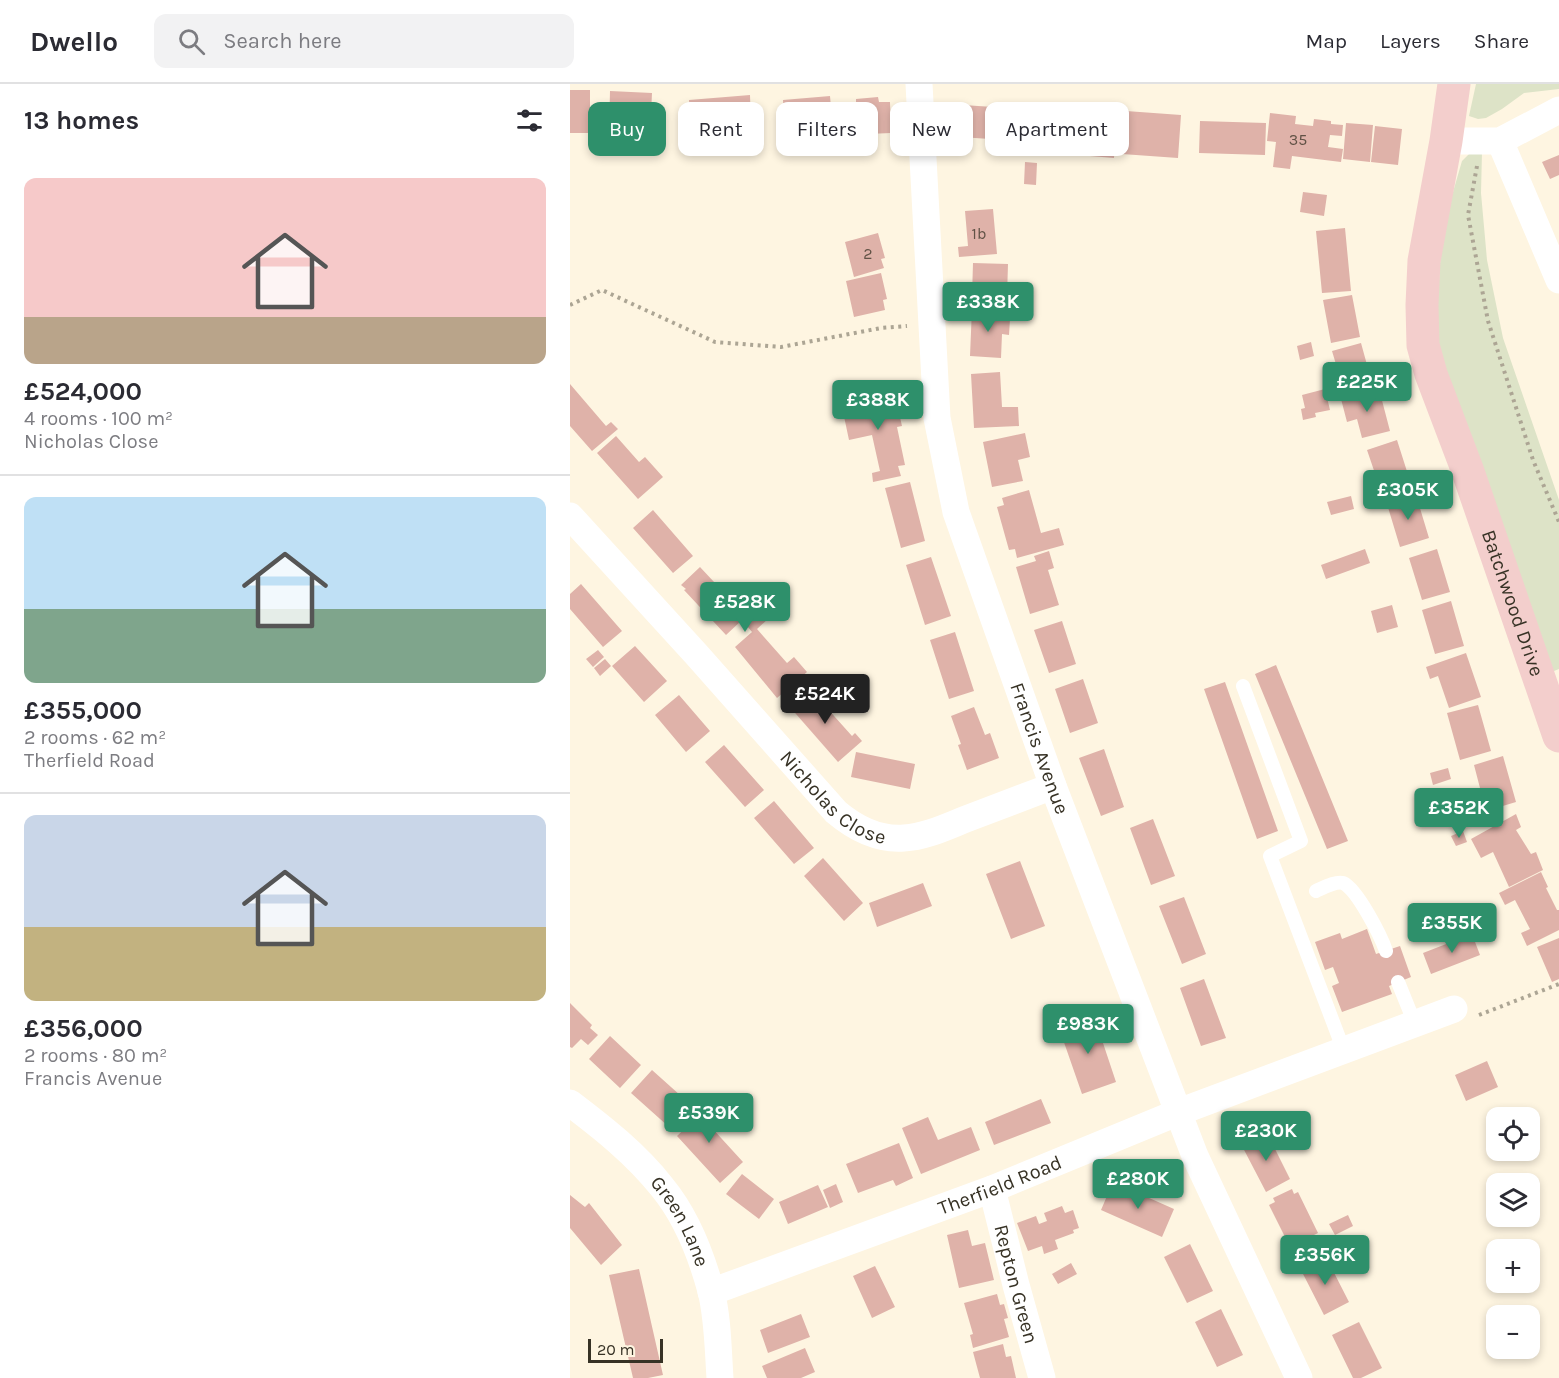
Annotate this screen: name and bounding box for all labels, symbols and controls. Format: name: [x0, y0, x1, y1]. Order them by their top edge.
search box: [154, 14, 574, 68]
text: Dwello: [30, 25, 118, 58]
icon: search: [175, 25, 208, 58]
text: Search here: [223, 28, 342, 54]
text: Map: [1305, 29, 1347, 53]
text: Layers: [1380, 29, 1441, 53]
text: Share: [1474, 29, 1529, 53]
chip: Buy: [588, 102, 666, 156]
chip: Rent: [678, 102, 764, 156]
chip: Filters: [776, 102, 878, 156]
chip: New: [890, 102, 973, 156]
chip: Apartment: [985, 102, 1129, 156]
icon: filters: [513, 104, 546, 137]
text: 13 homes: [24, 105, 139, 136]
house number: 35: [1289, 130, 1307, 149]
icon: home: [231, 217, 339, 325]
house number: 1b: [972, 224, 986, 243]
house number: 2: [863, 244, 873, 263]
pin: £338K: [946, 282, 1030, 333]
text: £338K: [957, 290, 1019, 313]
pin: £225K: [1325, 362, 1409, 413]
text: £225K: [1337, 370, 1397, 393]
text: £524,000: [24, 376, 142, 407]
pin: £388K: [836, 380, 920, 431]
text: £388K: [846, 388, 910, 411]
text: 4 rooms · 100 m²: [24, 407, 173, 430]
text: Nicholas Close: [24, 430, 158, 453]
pin: £305K: [1366, 470, 1450, 521]
text: £305K: [1377, 478, 1439, 501]
street label: Batchwood Drive: [1477, 527, 1549, 679]
icon: home: [231, 536, 339, 644]
pin: £528K: [703, 582, 787, 633]
text: £528K: [714, 590, 776, 613]
pin: £524K: [783, 674, 867, 725]
street label: Francis Avenue: [1005, 679, 1074, 817]
text: £524K: [795, 682, 855, 705]
text: £355,000: [24, 695, 142, 726]
text: 2 rooms · 62 m²: [24, 726, 166, 749]
street label: Nicholas Close: [775, 746, 888, 849]
text: Therfield Road: [24, 749, 155, 772]
pin: £352K: [1417, 788, 1501, 839]
text: £352K: [1428, 796, 1490, 819]
icon: home: [231, 854, 339, 962]
pin: £355K: [1410, 903, 1494, 954]
text: £355K: [1422, 911, 1482, 934]
pin: £983K: [1046, 1004, 1130, 1055]
text: £983K: [1057, 1012, 1119, 1035]
text: £356,000: [24, 1013, 143, 1044]
text: 2 rooms · 80 m²: [24, 1044, 167, 1067]
text: Francis Avenue: [24, 1067, 162, 1090]
pin: £539K: [667, 1093, 751, 1144]
text: £539K: [678, 1101, 740, 1124]
map controls: [1486, 1107, 1540, 1359]
button: locate: [1486, 1107, 1540, 1161]
pin: £230K: [1224, 1111, 1308, 1162]
text: £230K: [1235, 1119, 1297, 1142]
street label: Therfield Road: [935, 1151, 1065, 1220]
pin: £280K: [1096, 1159, 1180, 1210]
text: £280K: [1107, 1167, 1169, 1190]
street label: Green Lane: [646, 1171, 714, 1270]
button: layers: [1486, 1173, 1540, 1227]
street label: Repton Green: [989, 1222, 1043, 1346]
pin: £356K: [1283, 1235, 1367, 1286]
button: +: [1486, 1239, 1540, 1293]
text: £356K: [1294, 1243, 1356, 1266]
button: −: [1486, 1305, 1540, 1359]
scale bar: [588, 1336, 663, 1364]
text: 20 m: [597, 1340, 635, 1359]

